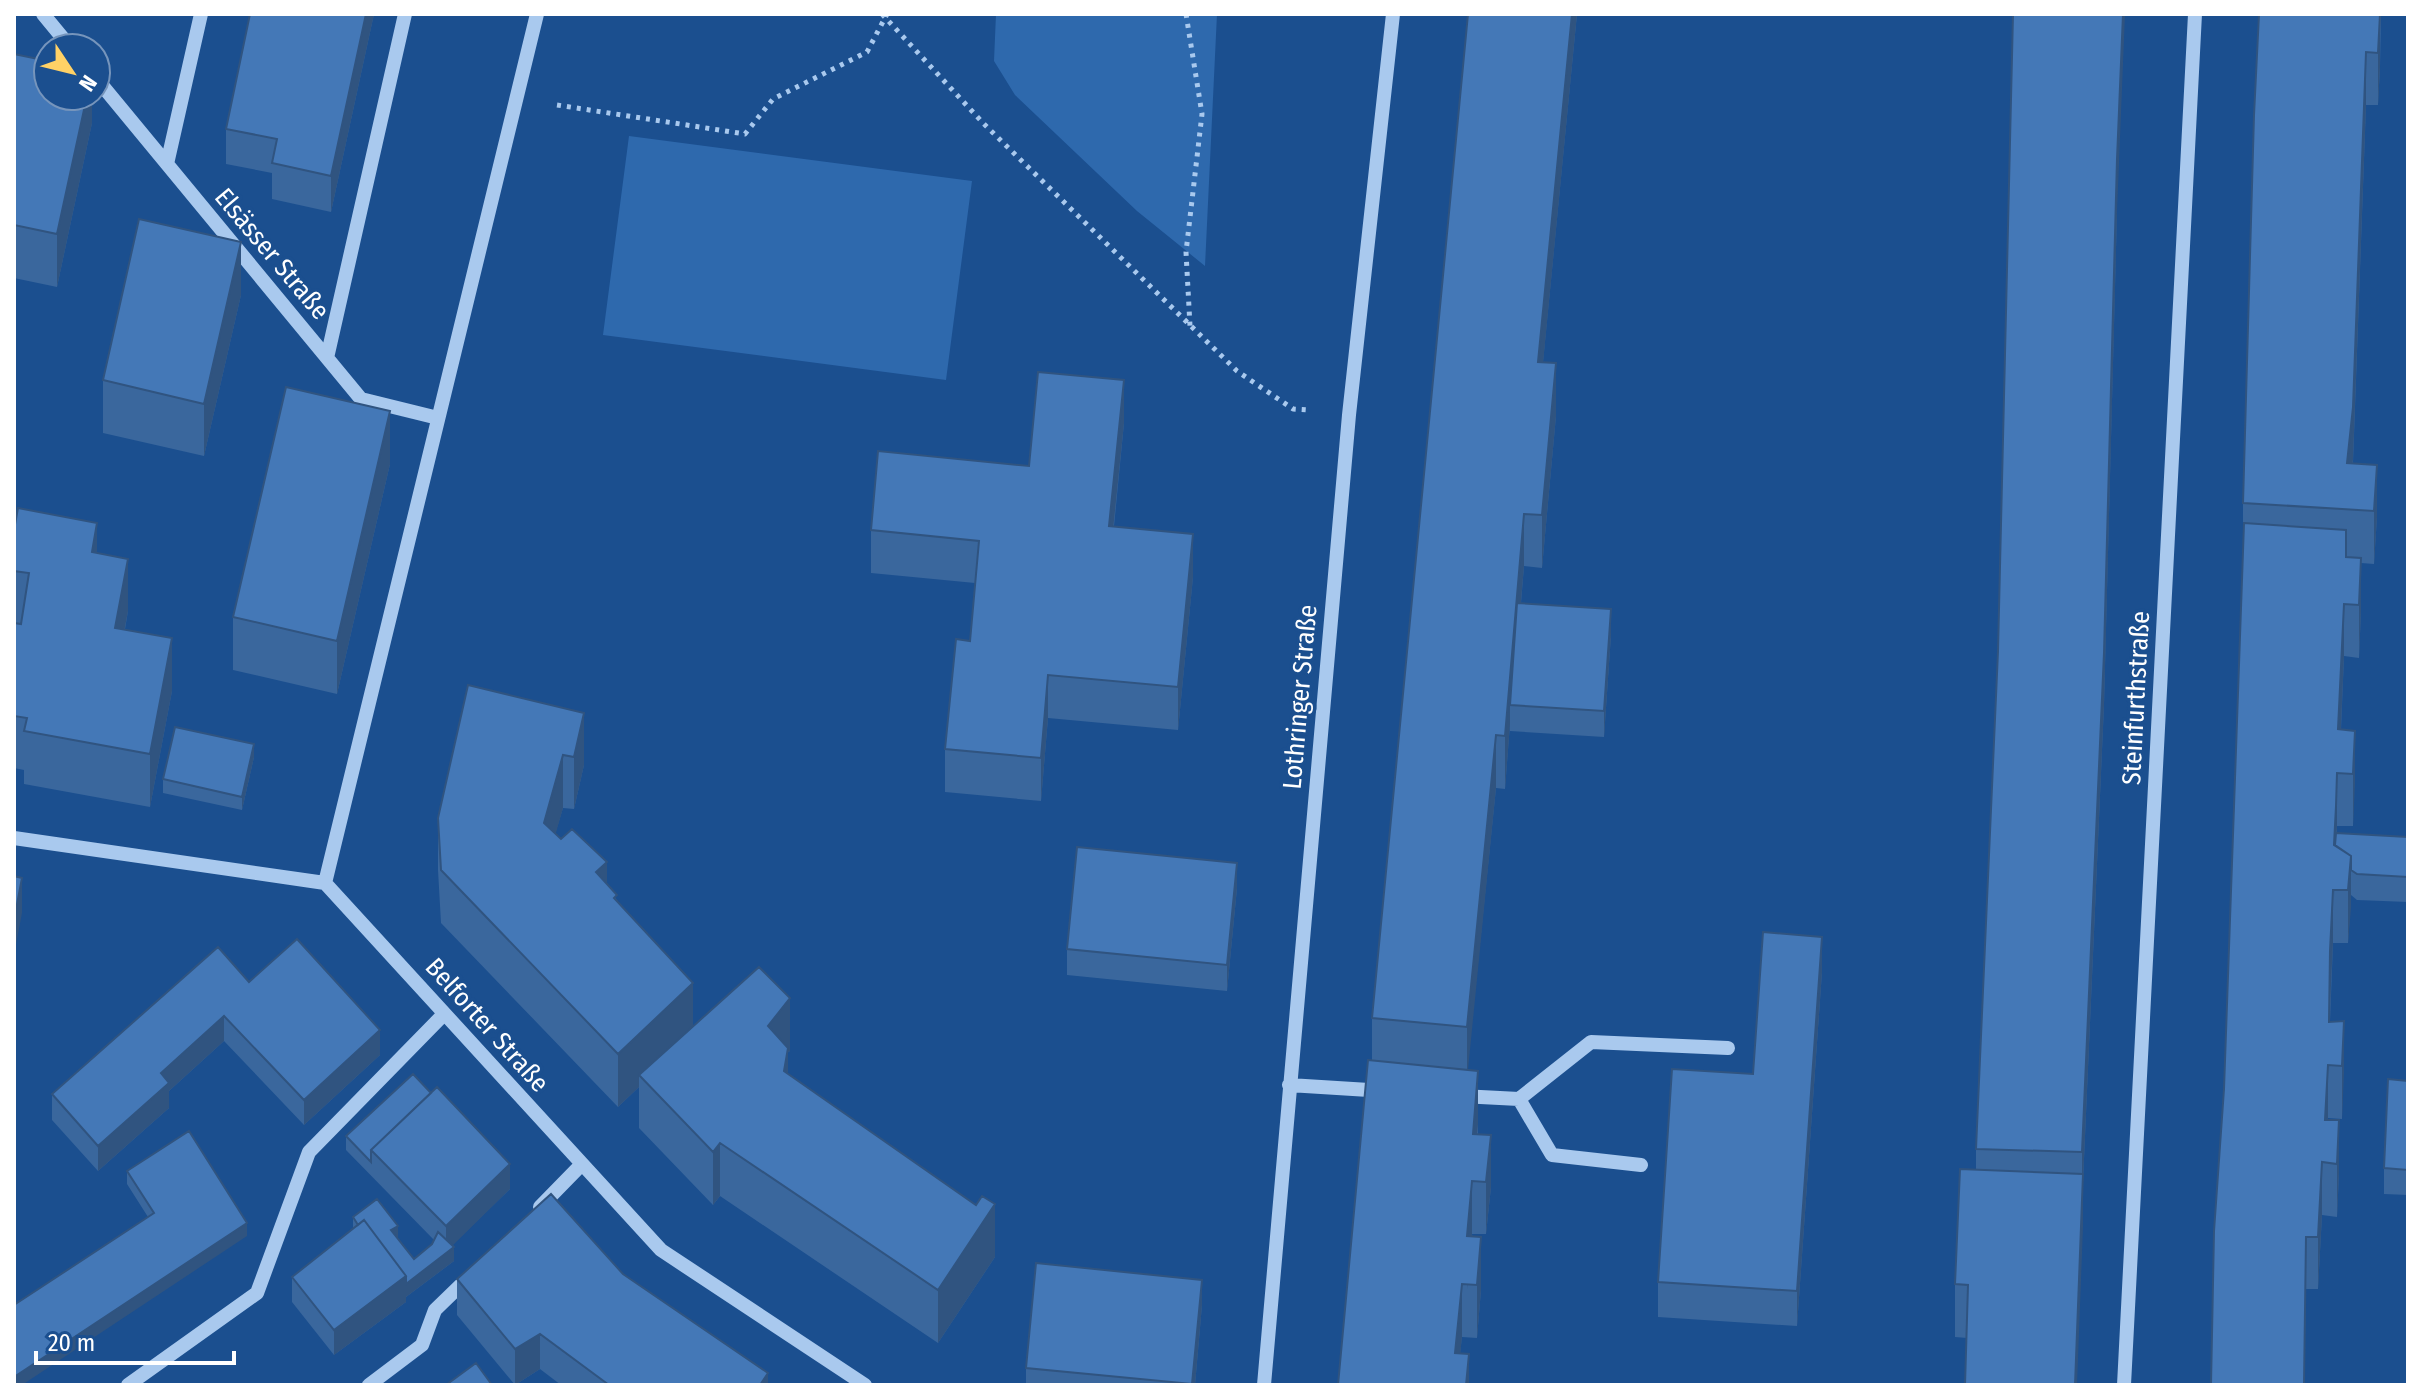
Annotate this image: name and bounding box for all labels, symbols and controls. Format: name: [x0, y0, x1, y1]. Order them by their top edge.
north arrow: [32, 32, 112, 112]
text: N: [73, 70, 103, 96]
street label: Elsässer Straße: [208, 182, 336, 326]
street label: Lothringer Straße: [1276, 603, 1324, 791]
street label: Steinfurthstraße: [2116, 610, 2156, 786]
street label: Belforter Straße: [419, 952, 555, 1098]
scale bar: [36, 1315, 234, 1365]
text: 20 m: [48, 1329, 95, 1357]

